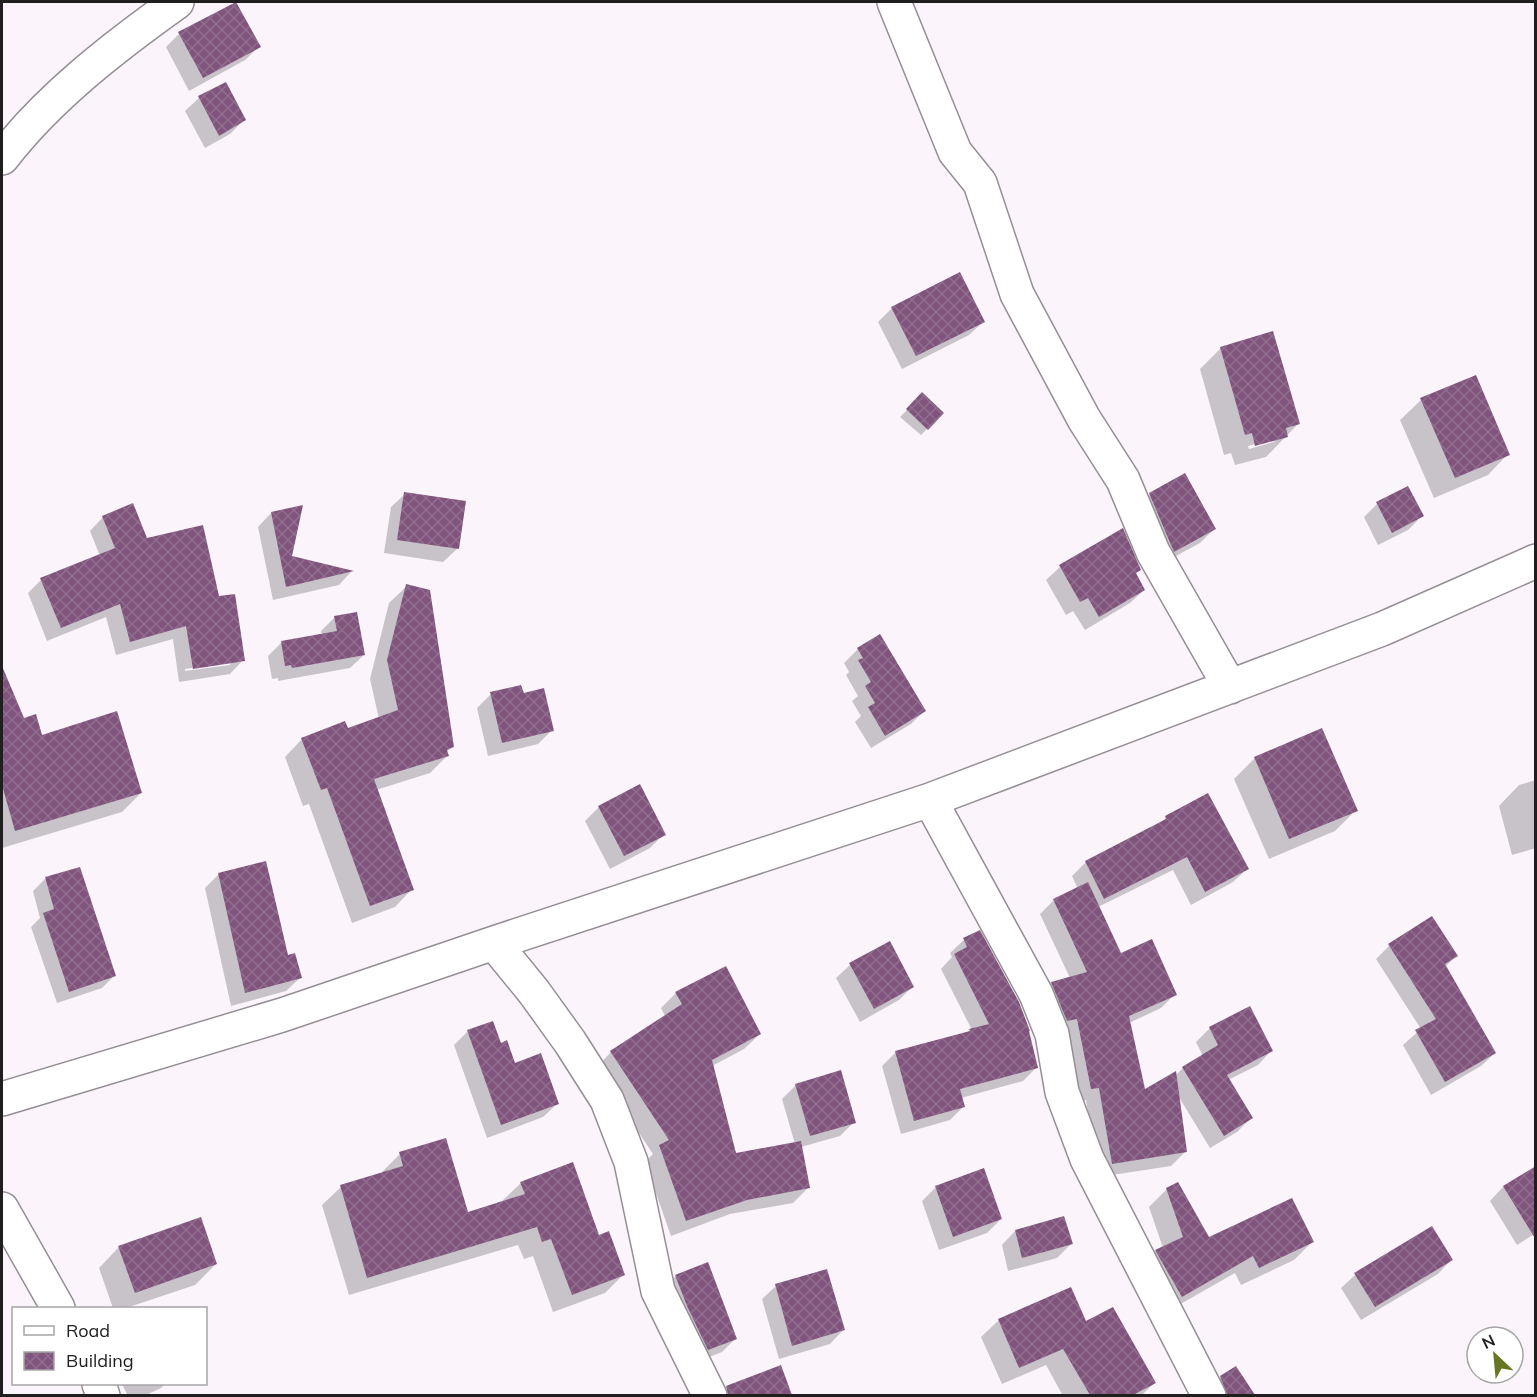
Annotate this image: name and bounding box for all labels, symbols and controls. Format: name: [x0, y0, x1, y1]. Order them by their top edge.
legend: [12, 1307, 207, 1385]
text: Road: [66, 1319, 110, 1342]
north arrow: [1465, 1325, 1525, 1385]
text: N: [1479, 1330, 1498, 1353]
text: Building: [66, 1349, 134, 1372]

